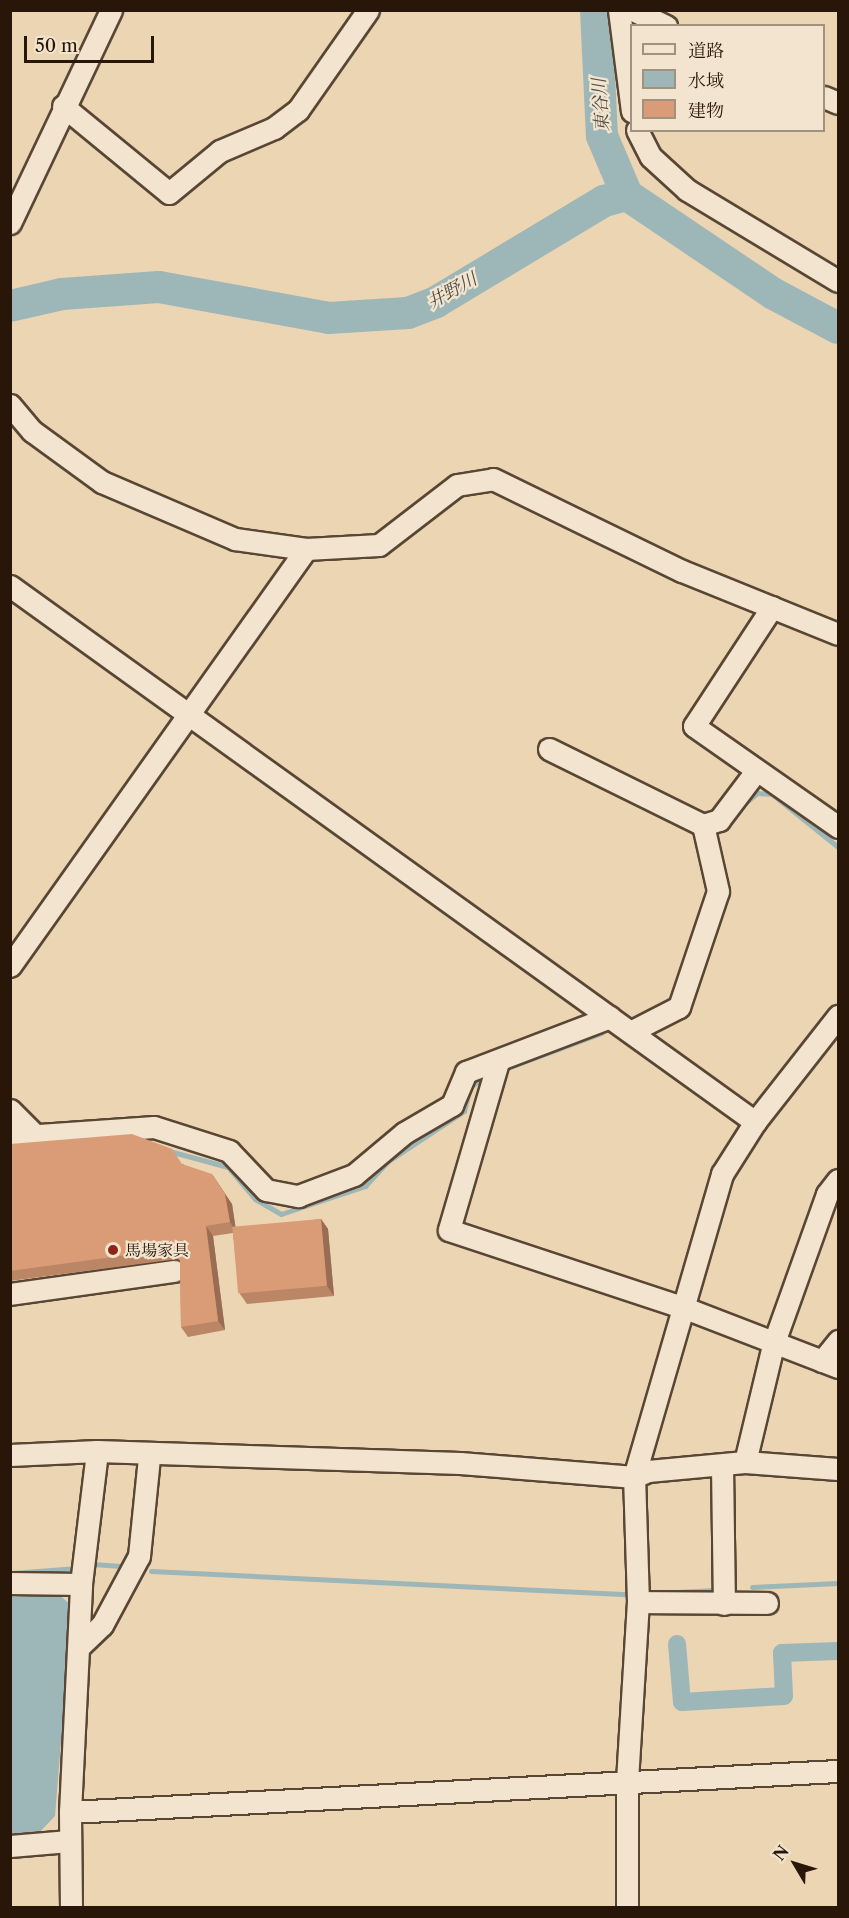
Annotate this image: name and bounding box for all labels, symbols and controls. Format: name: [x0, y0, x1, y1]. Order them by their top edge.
scale bar: [27, 24, 158, 62]
legend: [630, 24, 825, 132]
text: 50 m: [35, 35, 78, 57]
text: 道路: [688, 40, 724, 62]
text: 水域: [688, 70, 724, 92]
water label: 東谷川: [588, 77, 614, 133]
text: 建物: [688, 100, 724, 122]
water label: 井野川: [423, 268, 481, 314]
place label: 馬場家具: [125, 1240, 189, 1260]
marker: 馬場家具: [106, 1243, 120, 1257]
north arrow: [765, 1834, 825, 1894]
text: N: [769, 1841, 793, 1865]

